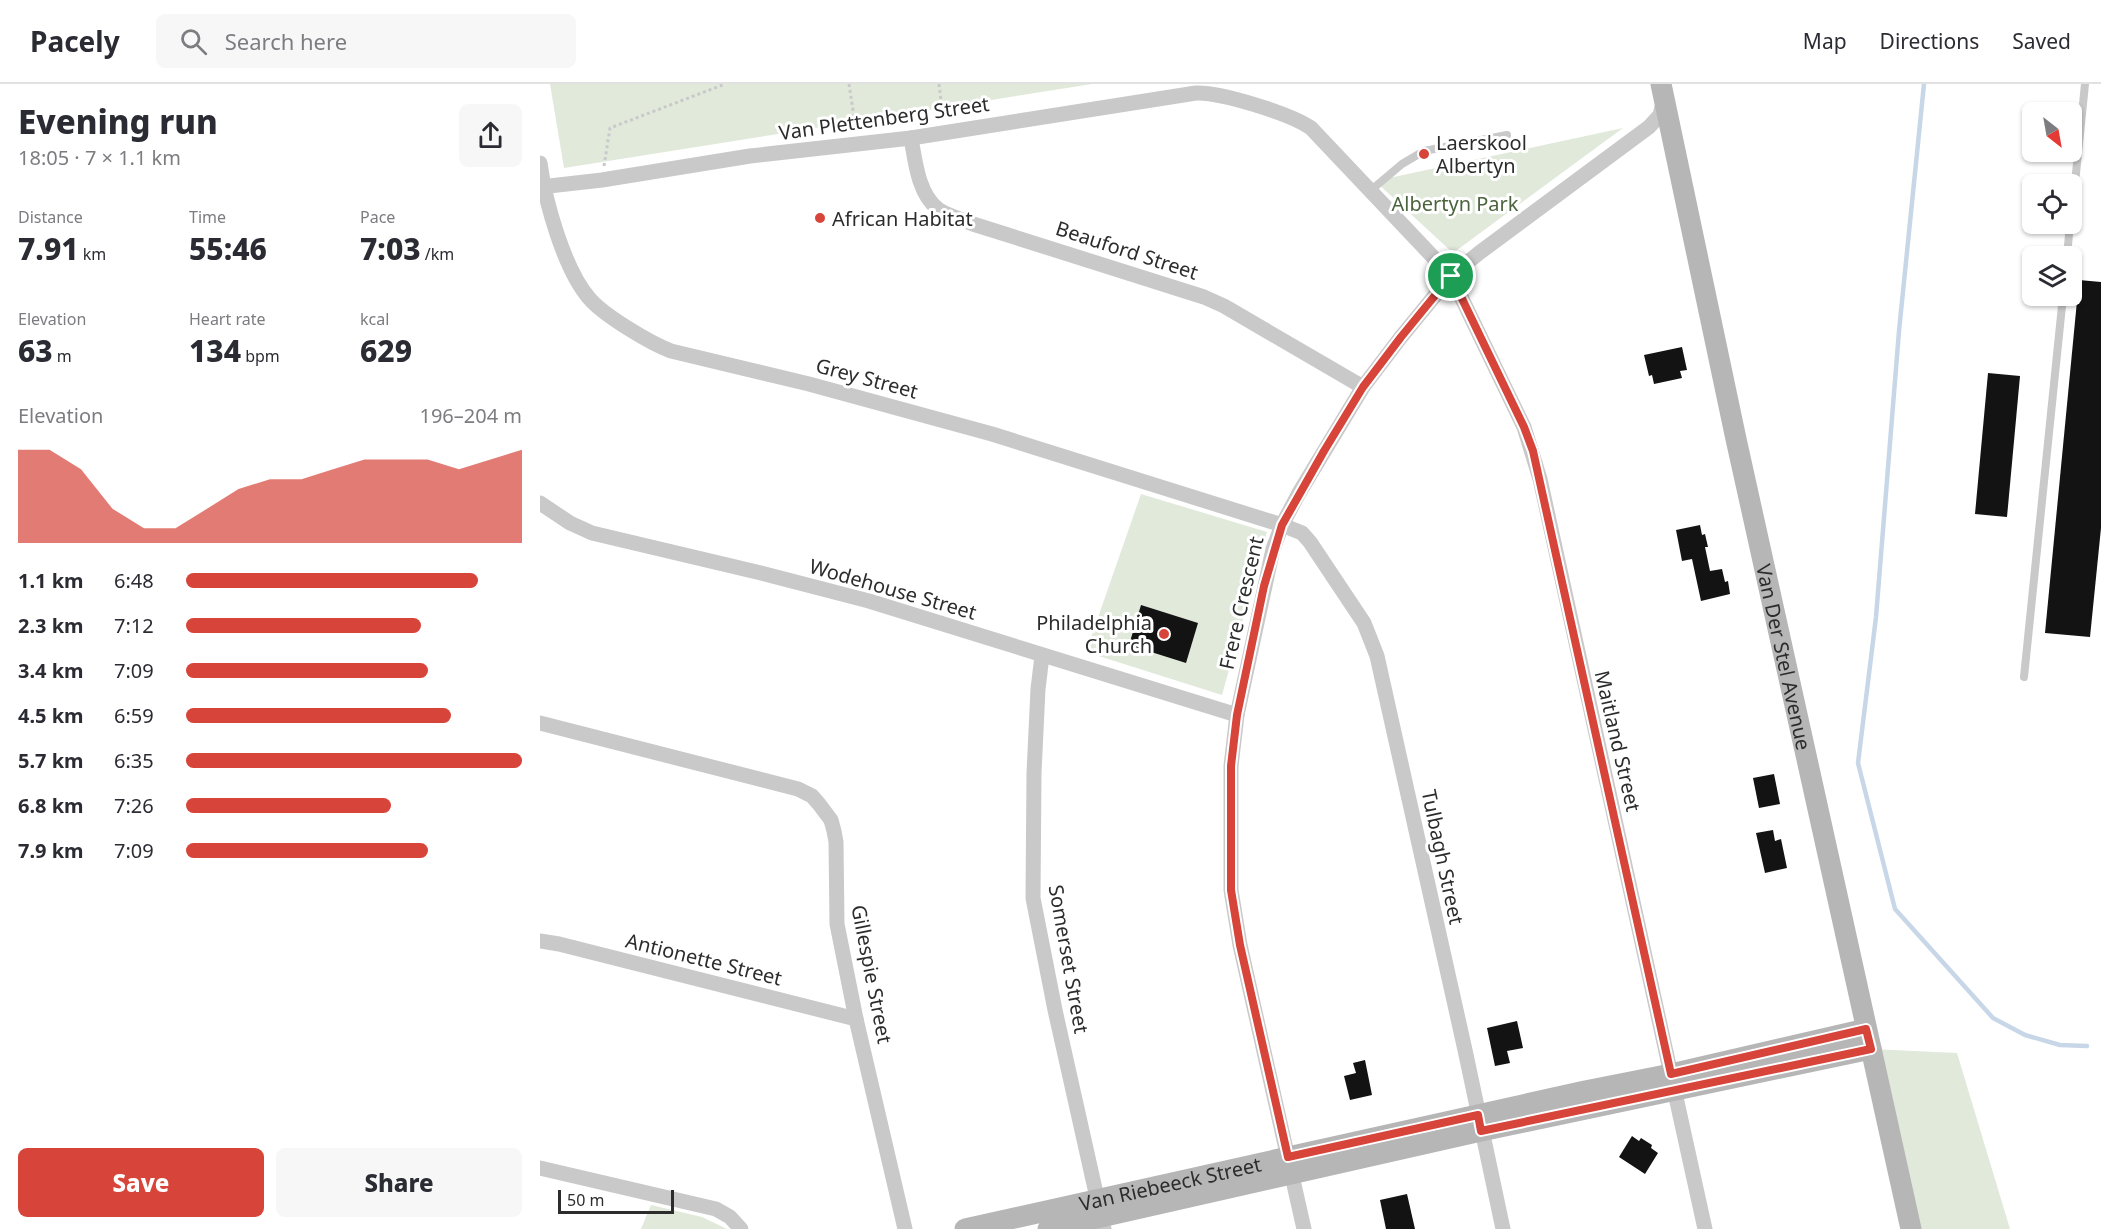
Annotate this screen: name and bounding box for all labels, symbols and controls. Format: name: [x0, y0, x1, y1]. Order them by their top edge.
search box: [156, 14, 576, 68]
text: Pacely: [30, 22, 120, 60]
icon: search: [177, 25, 210, 58]
text: Search here: [225, 26, 347, 56]
text: Map: [1803, 27, 1847, 55]
text: Directions: [1880, 27, 1979, 55]
text: Saved: [2012, 27, 2071, 55]
street label: Van Plettenberg Street: [777, 90, 991, 146]
text: Evening run: [18, 99, 218, 144]
north arrow: [2022, 102, 2082, 162]
map controls: [2022, 102, 2082, 306]
button: share: [459, 104, 522, 167]
place label: Laerskool Albertyn: [1436, 129, 1527, 179]
text: 18:05 · 7 × 1.1 km: [18, 144, 181, 171]
marker: Laerskool Albertyn: [1417, 147, 1431, 161]
button: locate: [2022, 174, 2082, 234]
park label: Albertyn Park: [1391, 190, 1519, 217]
place label: African Habitat: [832, 205, 973, 232]
text: Distance: [18, 206, 83, 228]
text: Time: [189, 206, 226, 228]
text: Pace: [360, 206, 395, 228]
marker: African Habitat: [813, 211, 827, 225]
street label: Beauford Street: [1052, 214, 1202, 286]
text: 7.91: [18, 228, 79, 269]
text: 55:46: [189, 228, 267, 269]
text: 7:03: [360, 228, 421, 269]
text: km: [79, 243, 106, 265]
text: /km: [421, 243, 454, 265]
button: layers: [2022, 246, 2082, 306]
pin: [1425, 250, 1476, 301]
icon: arrive: [1434, 259, 1467, 292]
text: Elevation: [18, 308, 86, 330]
text: Heart rate: [189, 308, 265, 330]
text: kcal: [360, 308, 389, 330]
text: 63: [18, 330, 53, 371]
text: 134: [189, 330, 241, 371]
text: 629: [360, 330, 412, 371]
text: m: [53, 345, 72, 367]
text: bpm: [241, 345, 280, 367]
street label: Grey Street: [813, 351, 921, 405]
text: Elevation: [18, 402, 103, 429]
text: 196–204 m: [419, 402, 522, 429]
street label: Frere Crescent: [1213, 534, 1269, 672]
street label: Wodehouse Street: [806, 552, 980, 626]
street label: Van Der Stel Avenue: [1751, 561, 1818, 753]
text: 1.1 km: [18, 567, 84, 594]
text: 6:48: [114, 567, 154, 594]
place label: Philadelphia Church: [1036, 609, 1152, 659]
text: 2.3 km: [18, 612, 84, 639]
text: 7:12: [114, 612, 154, 639]
marker: Philadelphia Church: [1157, 627, 1171, 641]
text: 3.4 km: [18, 657, 84, 684]
text: 7:09: [114, 657, 154, 684]
street label: Maitland Street: [1589, 668, 1647, 814]
text: 4.5 km: [18, 702, 84, 729]
text: 6:59: [114, 702, 154, 729]
text: 5.7 km: [18, 747, 84, 774]
text: 6:35: [114, 747, 154, 774]
street label: Tulbagh Street: [1416, 787, 1470, 927]
text: 6.8 km: [18, 792, 84, 819]
text: 7:26: [114, 792, 154, 819]
text: 7.9 km: [18, 837, 84, 864]
text: 7:09: [114, 837, 154, 864]
street label: Somerset Street: [1043, 883, 1095, 1035]
street label: Gillespie Street: [845, 902, 899, 1046]
street label: Antionette Street: [623, 927, 785, 991]
button: Save: [18, 1148, 264, 1217]
button: Share: [276, 1148, 522, 1217]
street label: Van Riebeeck Street: [1076, 1150, 1263, 1217]
scale bar: [558, 1187, 674, 1214]
text: 50 m: [567, 1189, 604, 1211]

